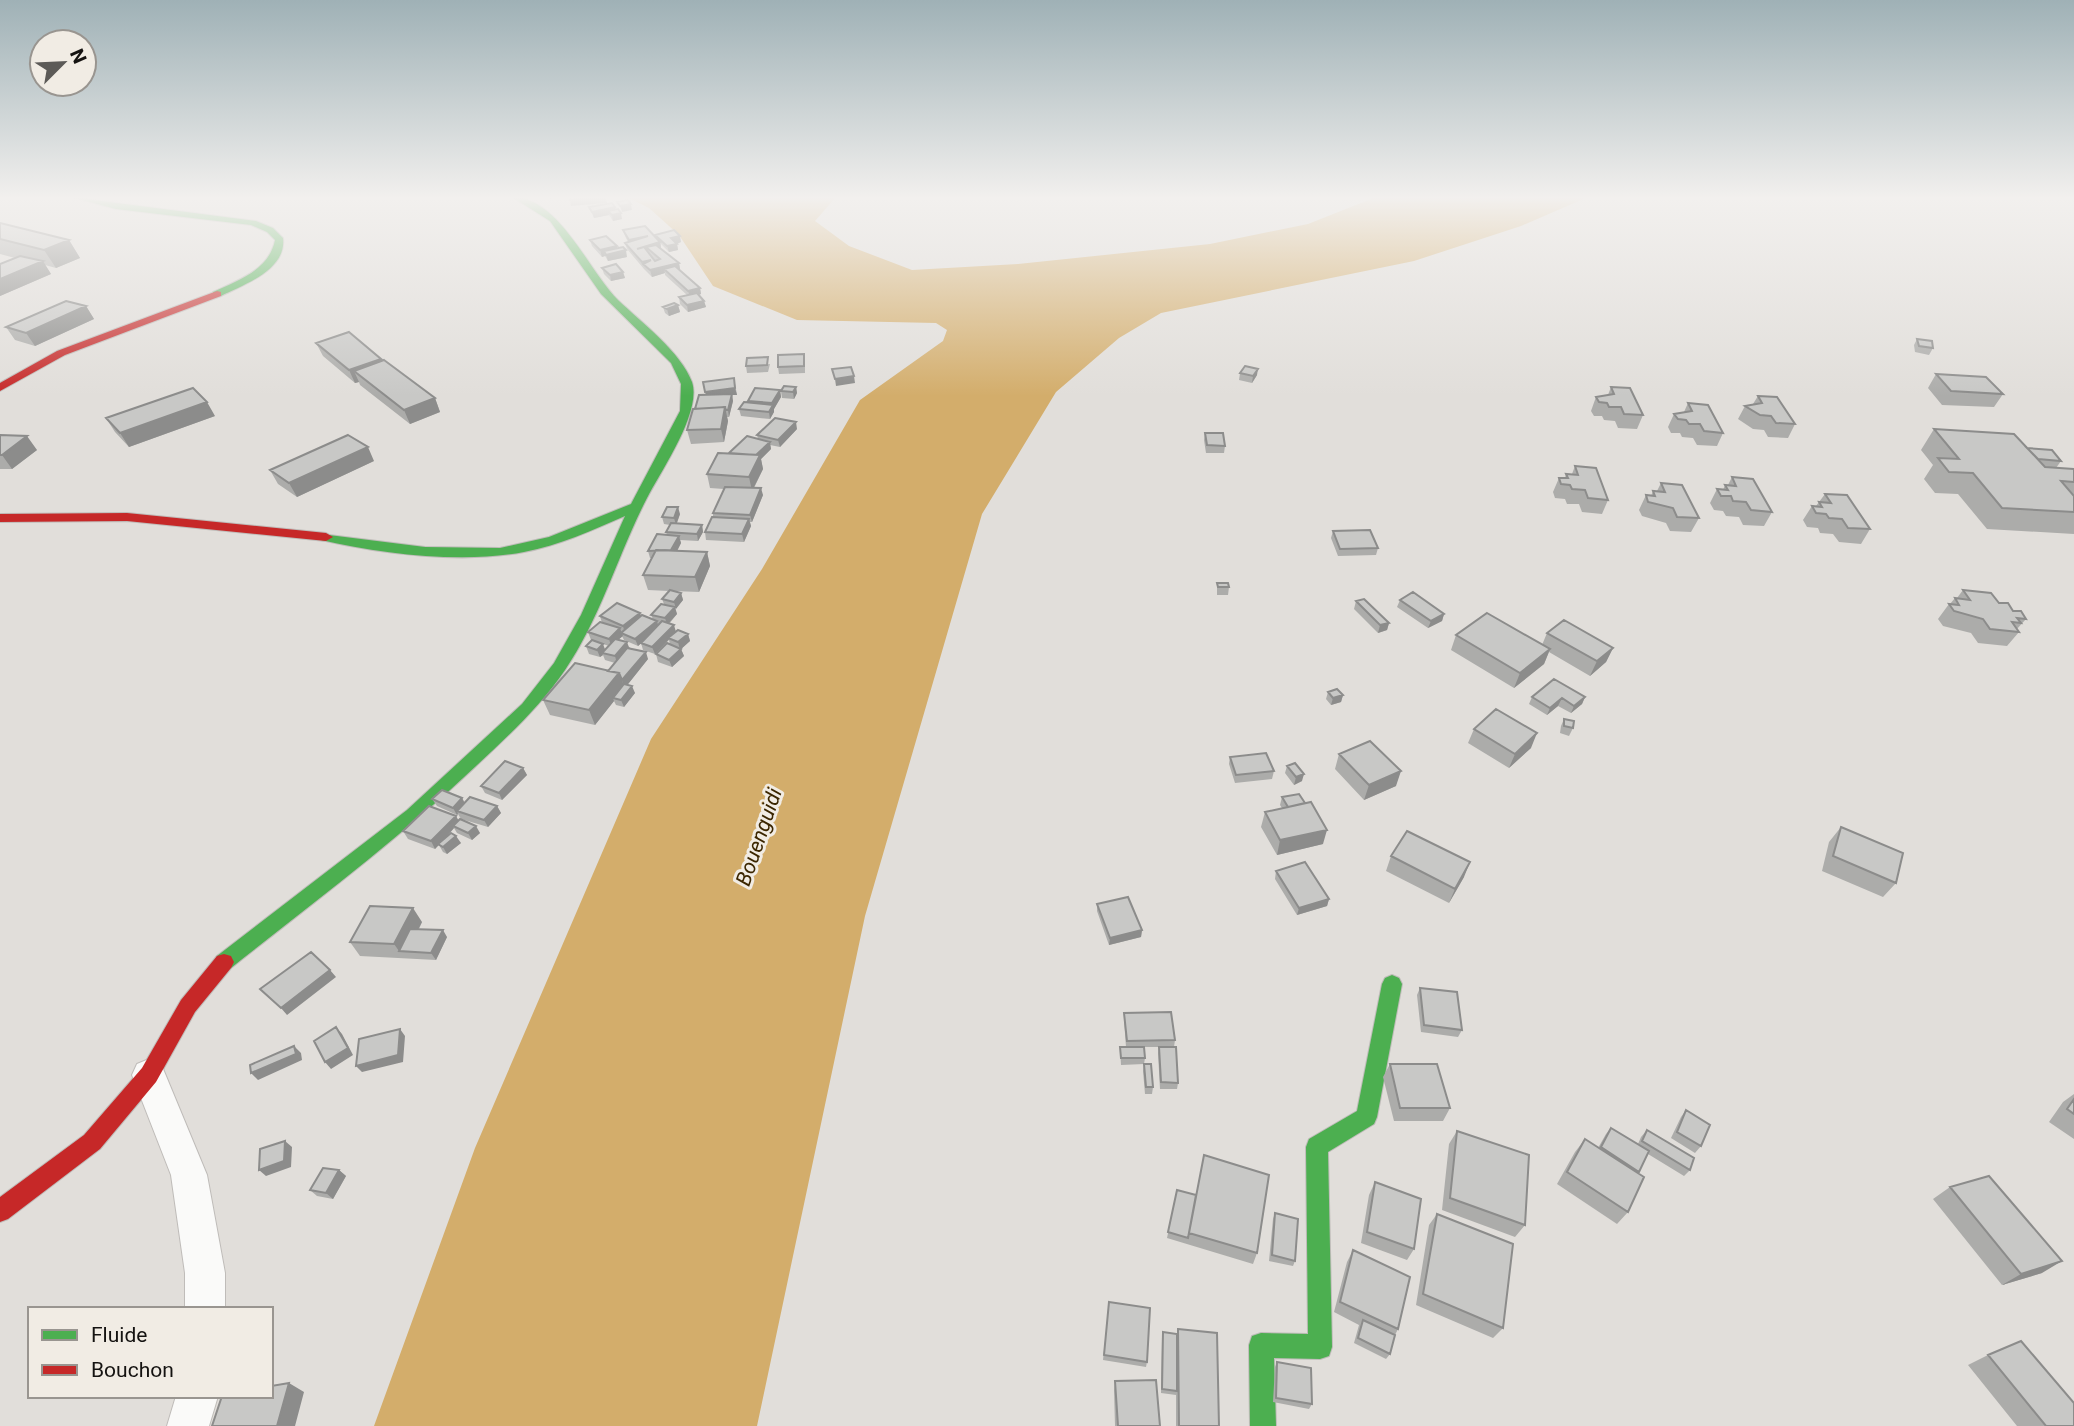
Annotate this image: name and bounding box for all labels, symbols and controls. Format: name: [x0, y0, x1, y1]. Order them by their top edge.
north arrow: [28, 28, 98, 98]
text: N: [65, 45, 91, 67]
water label: Bouenguidi: [731, 785, 787, 889]
legend: [28, 1307, 273, 1398]
text: Fluide: [91, 1323, 147, 1347]
text: Bouchon: [91, 1358, 174, 1382]

